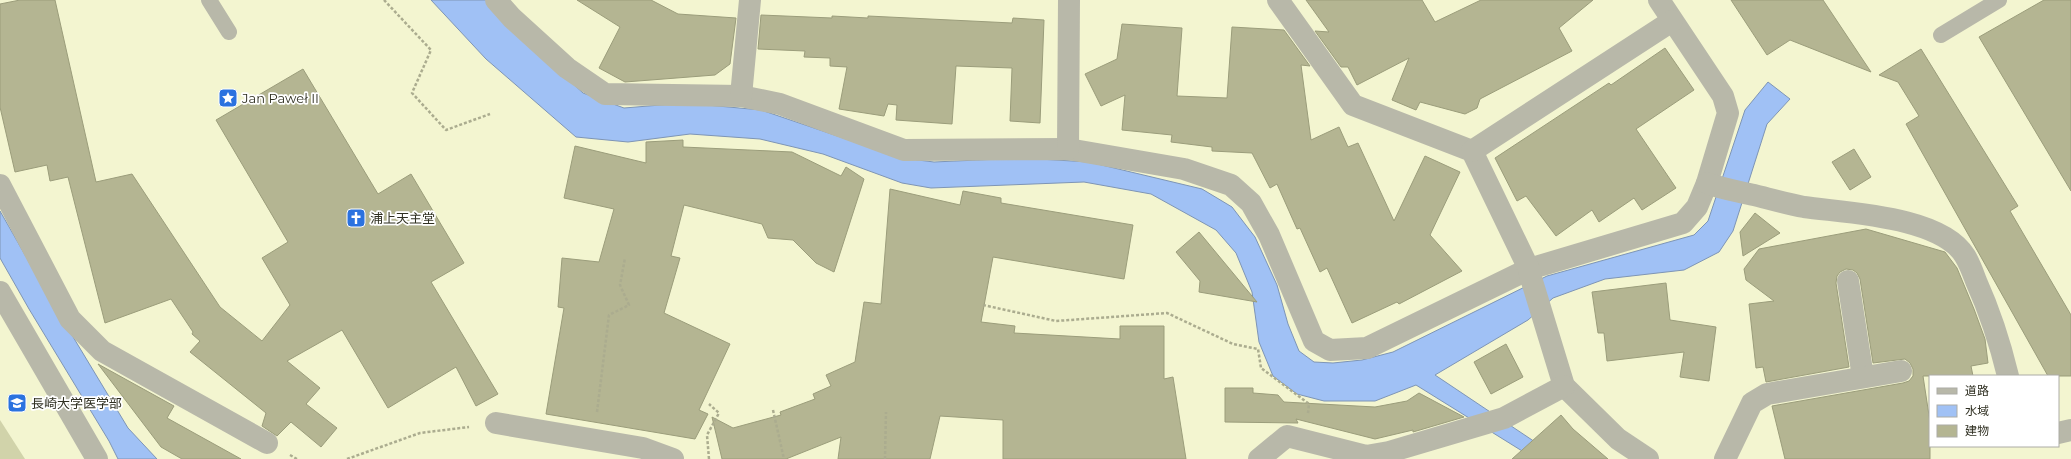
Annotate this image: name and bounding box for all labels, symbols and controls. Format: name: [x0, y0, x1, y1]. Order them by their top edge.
place icon: Jan Paweł II: [217, 87, 239, 109]
place label: Jan Paweł II: [241, 90, 319, 106]
church icon: 浦上天主堂: [345, 207, 367, 229]
place label: 浦上天主堂: [370, 210, 435, 226]
legend: [1929, 375, 2059, 447]
text: 道路: [1965, 383, 1989, 398]
school or university icon: 長崎大学医学部: [6, 392, 28, 414]
place label: 長崎大学医学部: [31, 395, 122, 411]
text: 水域: [1965, 403, 1989, 418]
text: 建物: [1965, 423, 1989, 438]

